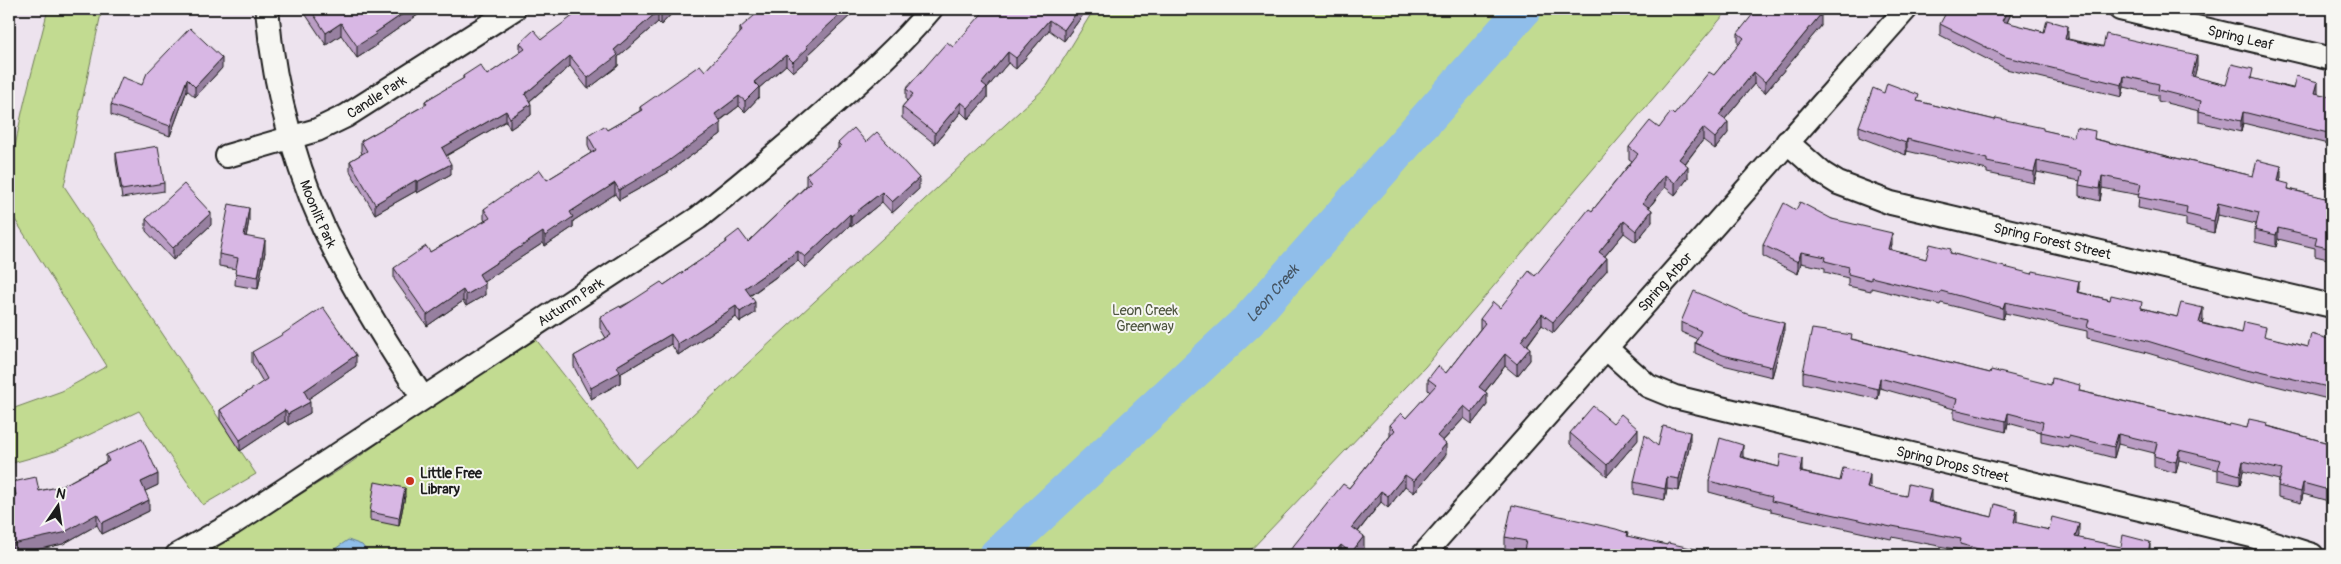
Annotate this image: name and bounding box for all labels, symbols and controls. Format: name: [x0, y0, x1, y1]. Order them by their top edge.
street label: Spring Leaf: [2206, 22, 2276, 54]
street label: Candle Park: [344, 72, 410, 122]
street label: Moonlit Park: [296, 178, 340, 251]
street label: Spring Forest Street: [1992, 219, 2113, 263]
street label: Spring Arbor: [1634, 249, 1696, 315]
water label: Leon Creek: [1242, 260, 1305, 327]
street label: Autumn Park: [534, 274, 607, 330]
park label: Leon Creek Greenway: [1112, 302, 1178, 335]
street label: Spring Drops Street: [1895, 443, 2011, 486]
place label: Little Free Library: [420, 465, 483, 498]
marker: Little Free Library: [404, 475, 416, 487]
north arrow: [32, 482, 82, 532]
text: N: [54, 484, 67, 503]

